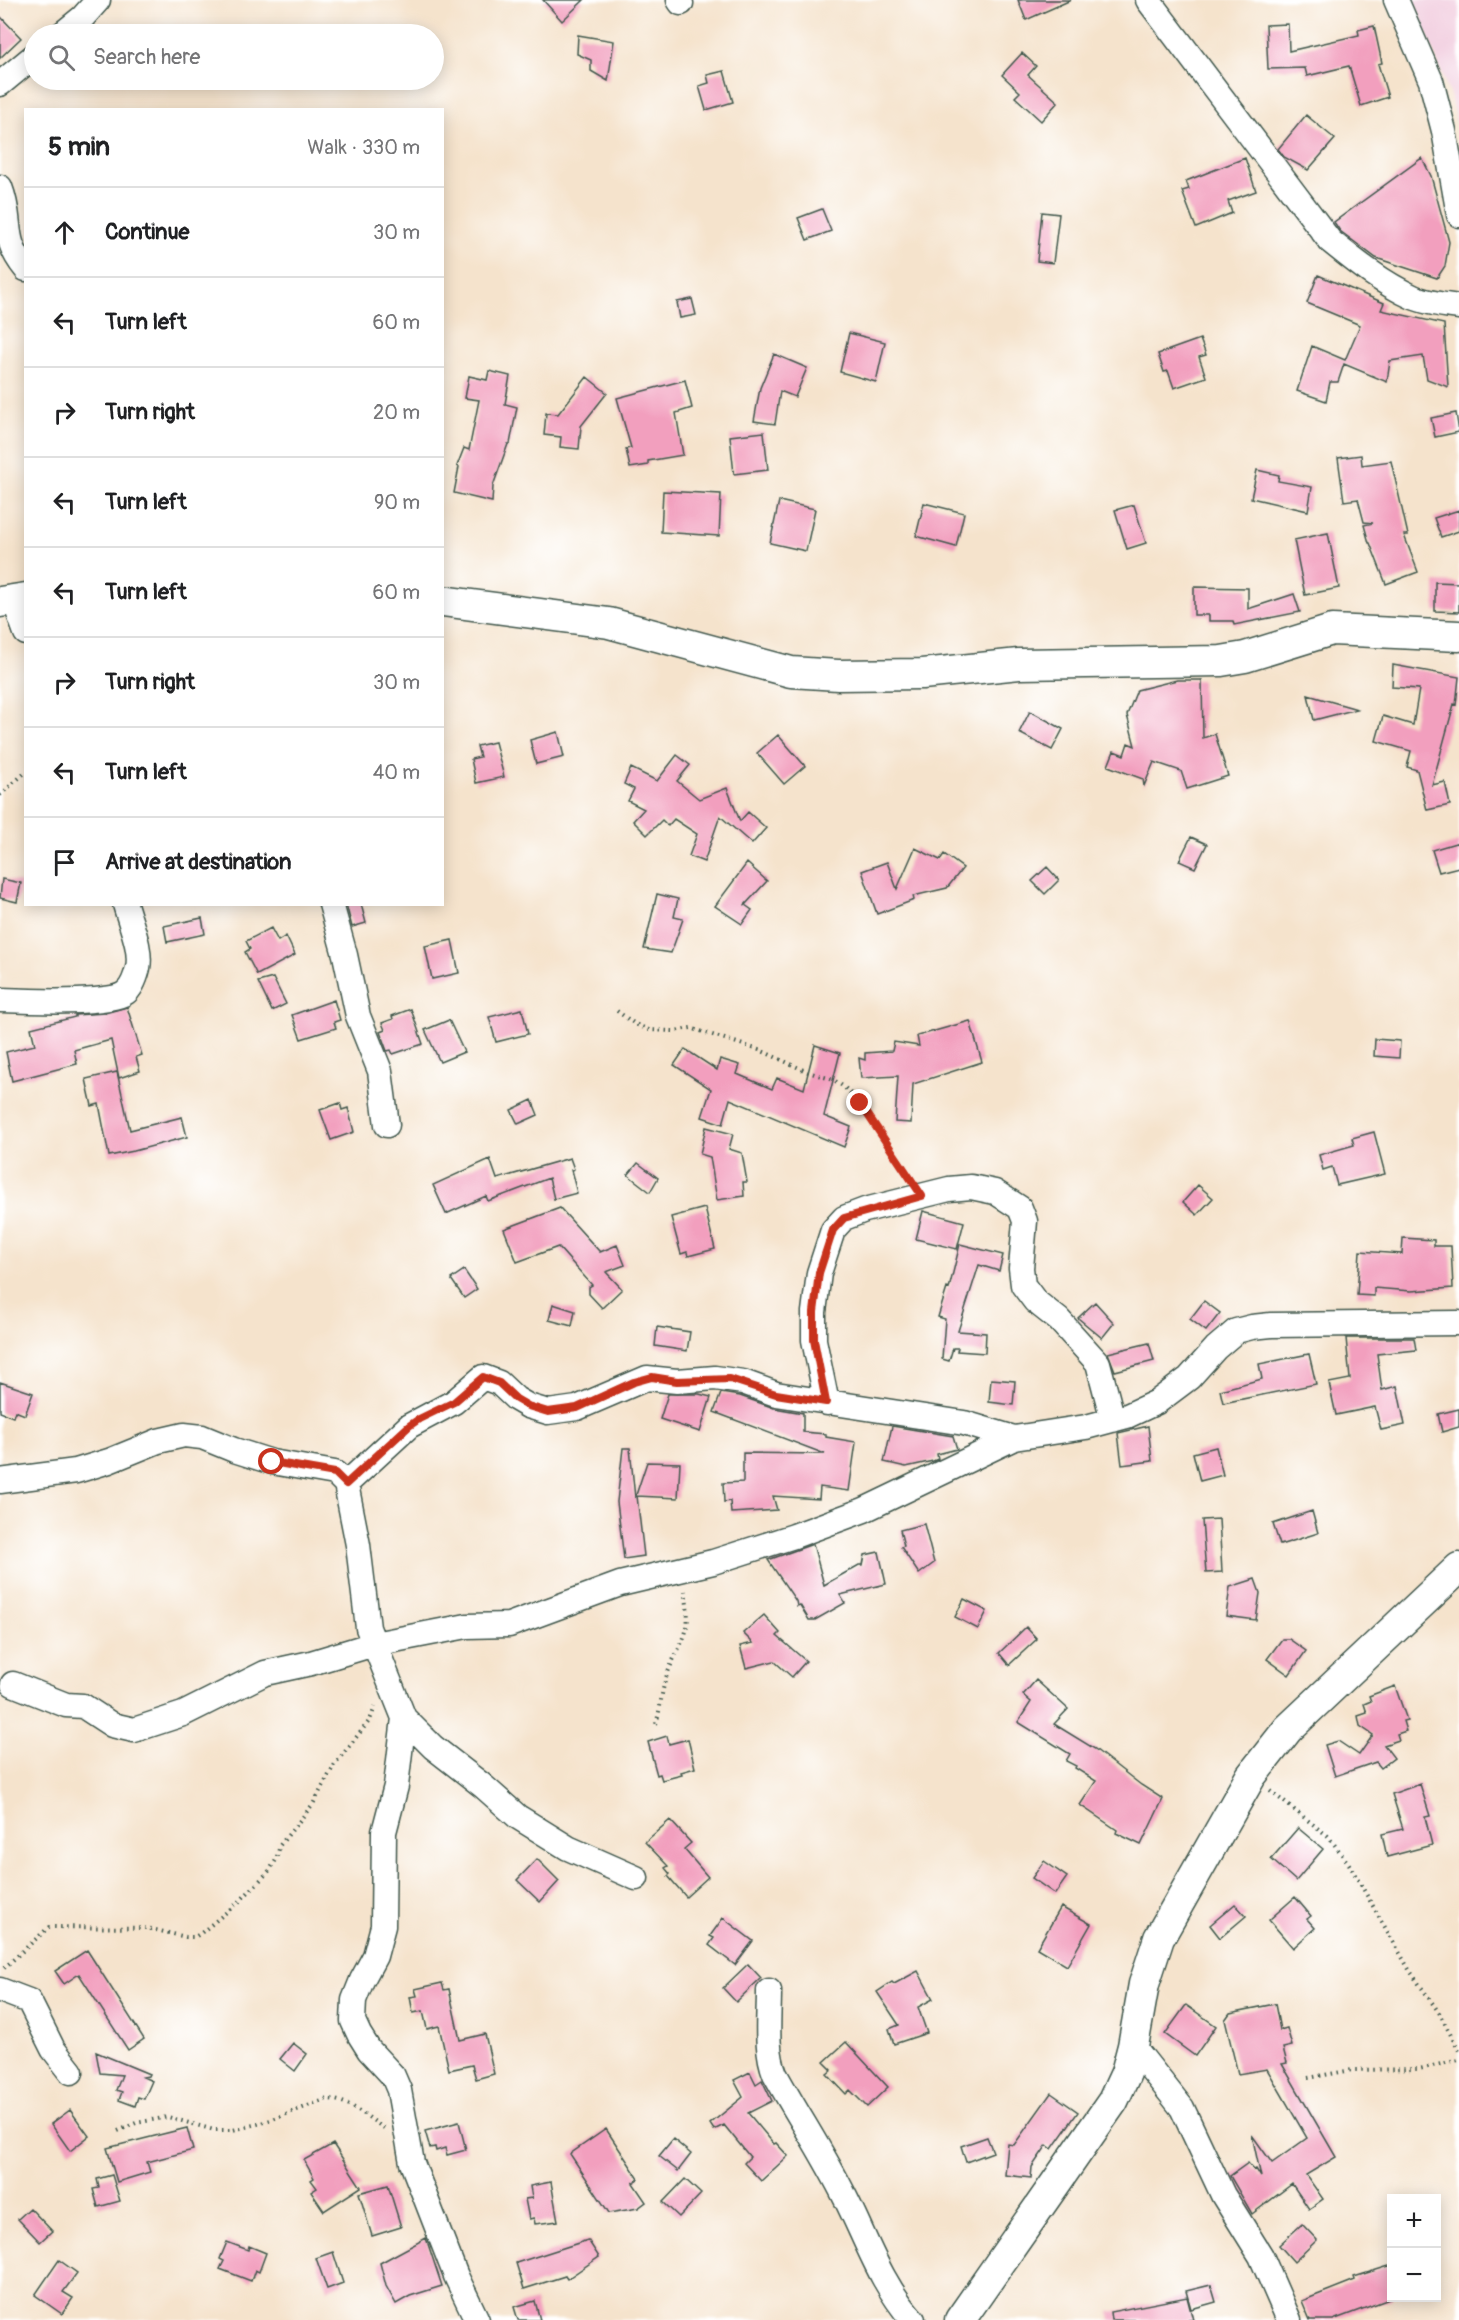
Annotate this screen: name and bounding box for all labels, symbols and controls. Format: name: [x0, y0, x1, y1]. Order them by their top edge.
search box: [24, 24, 444, 90]
icon: search: [45, 41, 78, 74]
text: Search here: [93, 43, 200, 71]
text: 5 min: [48, 131, 110, 163]
text: Walk · 330 m: [307, 135, 420, 160]
icon: ahead: [48, 216, 81, 249]
text: Continue: [105, 218, 189, 246]
text: 30 m: [373, 220, 420, 245]
icon: left: [48, 306, 81, 339]
text: Turn left: [105, 308, 187, 336]
text: 60 m: [373, 310, 420, 335]
icon: right: [48, 396, 81, 429]
text: Turn right: [105, 398, 195, 426]
text: 20 m: [373, 400, 420, 425]
icon: left: [48, 486, 81, 519]
text: Turn left: [105, 488, 187, 516]
text: 90 m: [374, 490, 420, 515]
icon: left: [48, 576, 81, 609]
text: Turn left: [105, 578, 187, 606]
text: 60 m: [373, 580, 420, 605]
icon: right: [48, 666, 81, 699]
text: Turn right: [105, 668, 195, 696]
text: 30 m: [373, 670, 420, 695]
icon: left: [48, 756, 81, 789]
text: Turn left: [105, 758, 187, 786]
text: 40 m: [373, 760, 420, 785]
icon: arrive: [48, 846, 81, 879]
text: Arrive at destination: [105, 848, 291, 876]
route end: [846, 1089, 872, 1115]
route start: [258, 1448, 284, 1474]
map controls: [1387, 2194, 1441, 2302]
button: +: [1387, 2194, 1441, 2248]
button: −: [1387, 2248, 1441, 2302]

